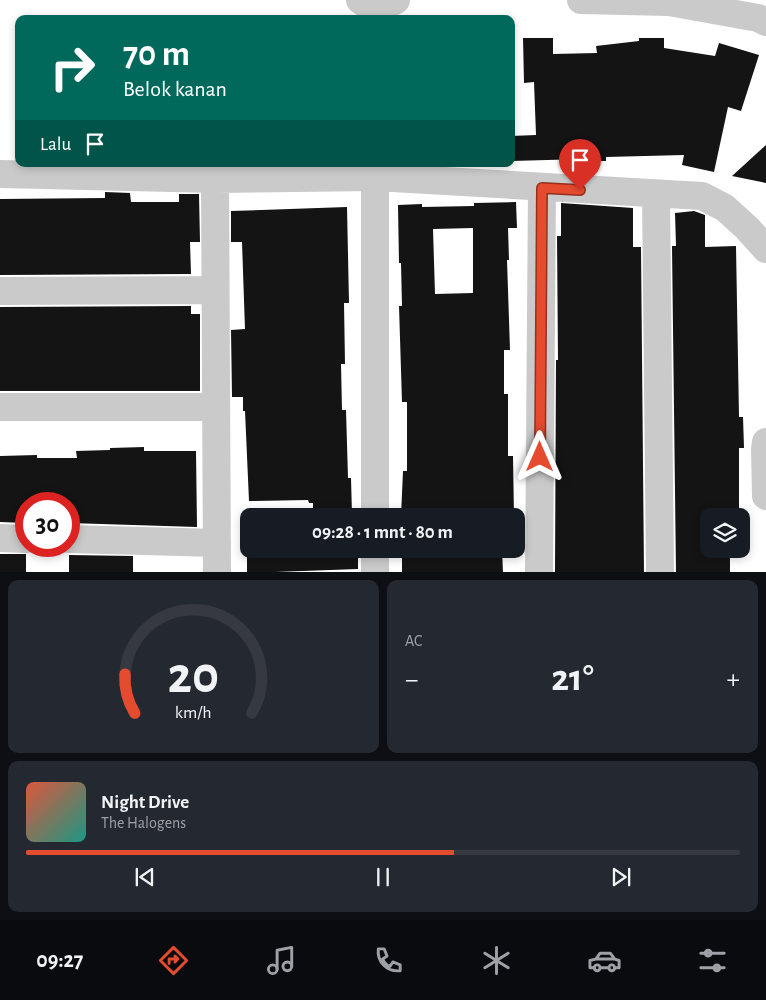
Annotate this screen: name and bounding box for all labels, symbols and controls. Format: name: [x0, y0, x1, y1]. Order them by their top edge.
icon: right: [40, 35, 105, 100]
text: 70 m: [123, 37, 190, 72]
text: Belok kanan: [123, 78, 227, 100]
icon: arrive: [81, 130, 109, 158]
text: Lalu: [40, 135, 71, 154]
pin: [559, 139, 601, 190]
icon: arrive: [566, 146, 594, 174]
position arrow: [513, 430, 565, 482]
speed limit sign: 30: [15, 492, 80, 557]
map controls: [700, 508, 750, 558]
button: layers: [700, 508, 750, 558]
text: 09:28 · 1 mnt · 80 m: [312, 523, 453, 542]
text: AC: [405, 633, 422, 649]
text: 20: [168, 650, 219, 702]
text: 21°: [551, 660, 594, 698]
text: −: [405, 666, 418, 694]
text: +: [727, 666, 740, 694]
text: km/h: [175, 704, 212, 722]
text: Night Drive: [101, 793, 189, 812]
text: The Halogens: [101, 815, 186, 831]
icon: previous: [131, 863, 159, 891]
icon: pause: [369, 863, 397, 891]
icon: next: [607, 863, 635, 891]
icon: directions: [156, 943, 191, 978]
icon: music: [264, 943, 299, 978]
icon: phone: [371, 943, 406, 978]
icon: climate: [479, 943, 514, 978]
icon: car: [587, 943, 622, 978]
icon: filters: [695, 943, 730, 978]
text: 09:27: [36, 949, 83, 971]

